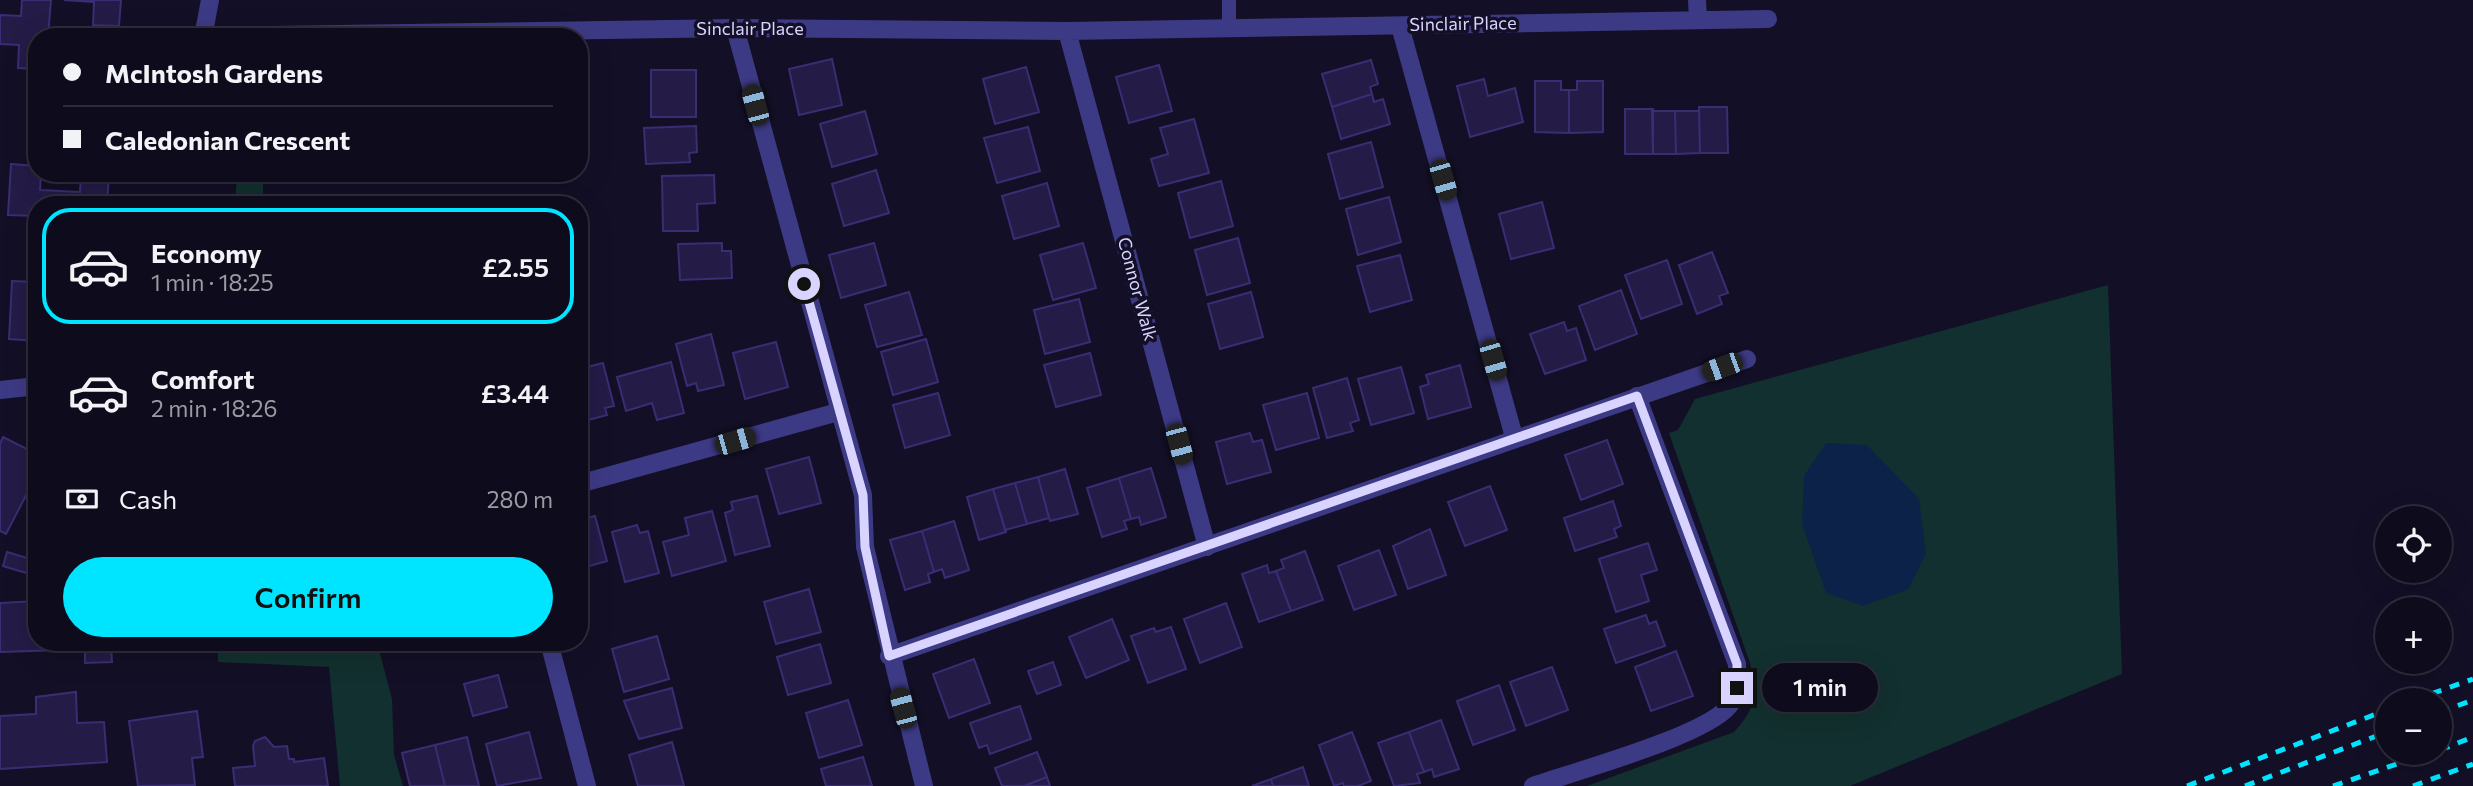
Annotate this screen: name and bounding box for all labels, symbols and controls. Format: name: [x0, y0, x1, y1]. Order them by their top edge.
street label: Sinclair Place: [1409, 11, 1517, 35]
street label: Sinclair Place: [696, 17, 804, 39]
text: McIntosh Gardens: [105, 57, 323, 88]
car: [740, 82, 771, 128]
text: Caledonian Crescent: [105, 124, 350, 155]
car: [1428, 157, 1459, 203]
icon: car: [67, 235, 130, 298]
street label: Connor Walk: [1114, 235, 1162, 343]
text: Economy: [151, 237, 262, 268]
text: £2.55: [482, 251, 549, 282]
text: 1 min · 18:25: [151, 268, 274, 296]
route start: [788, 268, 820, 300]
car: [1478, 337, 1509, 383]
car: [1699, 350, 1746, 384]
icon: car: [67, 361, 130, 424]
text: Comfort: [151, 363, 254, 394]
text: £3.44: [481, 377, 549, 408]
text: 2 min · 18:26: [151, 394, 277, 422]
car: [1164, 421, 1195, 467]
car: [712, 425, 759, 457]
icon: cash: [63, 480, 101, 518]
text: Cash: [119, 483, 177, 514]
text: 280 m: [487, 485, 553, 513]
map controls: [2375, 506, 2452, 765]
button: locate: [2375, 506, 2452, 583]
button: Confirm: [63, 557, 553, 637]
button: +: [2375, 597, 2452, 674]
callout: 1 min: [1762, 664, 1877, 712]
route end: [1721, 672, 1753, 704]
text: 1 min: [1793, 673, 1847, 701]
car: [888, 685, 919, 731]
button: −: [2375, 688, 2452, 765]

